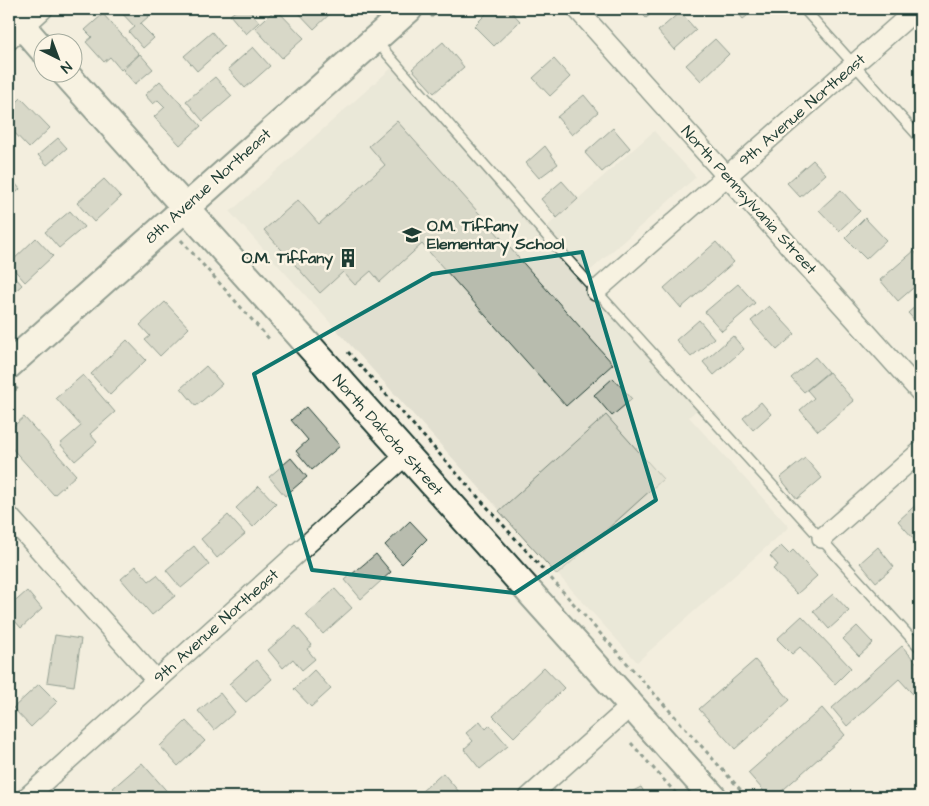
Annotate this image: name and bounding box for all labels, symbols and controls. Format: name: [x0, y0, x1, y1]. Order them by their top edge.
north arrow: [32, 32, 82, 82]
street label: 9th Avenue Northeast: [734, 48, 871, 171]
text: N: [56, 57, 76, 77]
street label: North Pennsylvania Street: [675, 121, 822, 280]
street label: 8th Avenue Northeast: [140, 123, 276, 249]
place label: O.M. Tiffany Elementary School: [427, 215, 565, 256]
school or university icon: O.M. Tiffany Elementary School: [401, 224, 423, 246]
place label: O.M. Tiffany: [242, 247, 333, 270]
building icon: O.M. Tiffany: [337, 247, 359, 269]
street label: North Dakota Street: [328, 370, 449, 501]
street label: 9th Avenue Northeast: [149, 563, 284, 688]

